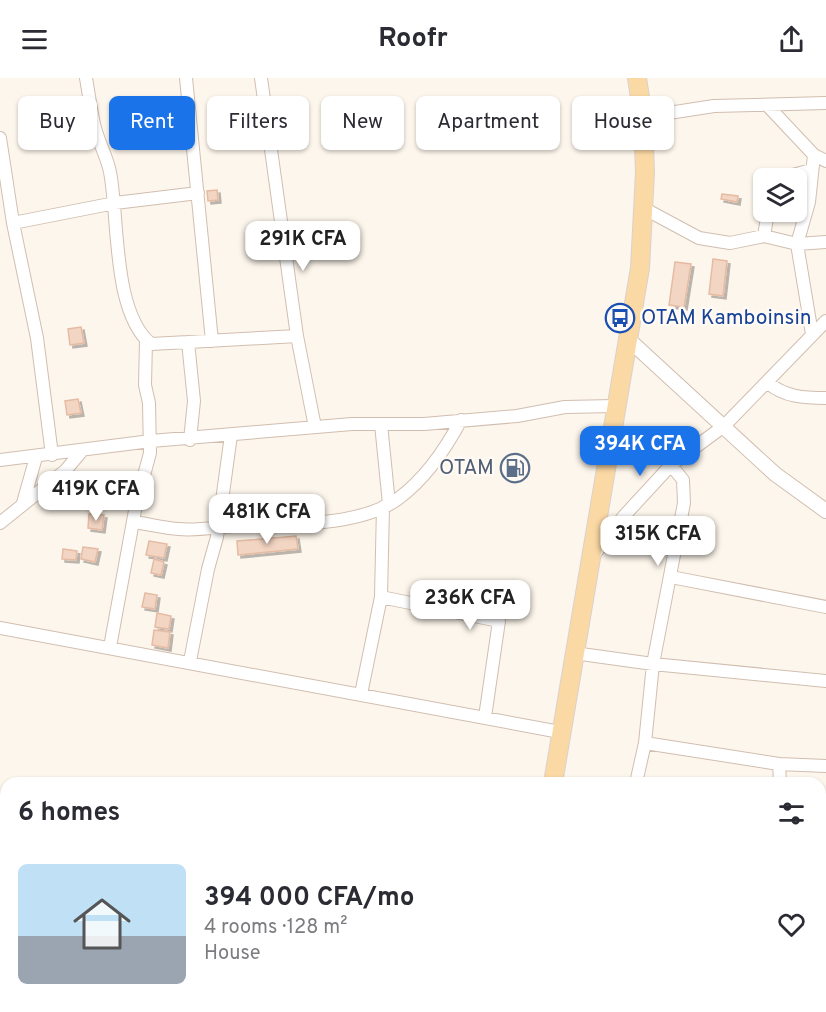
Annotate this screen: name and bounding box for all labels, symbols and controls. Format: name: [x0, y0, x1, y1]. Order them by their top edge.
text: Roofr: [378, 22, 448, 56]
icon: menu: [18, 23, 51, 56]
icon: share: [775, 23, 808, 56]
chip: Buy: [18, 96, 97, 150]
chip: Rent: [109, 96, 195, 150]
chip: Filters: [207, 96, 309, 150]
chip: New: [321, 96, 404, 150]
chip: Apartment: [416, 96, 560, 150]
chip: House: [572, 96, 674, 150]
map controls: [753, 168, 807, 222]
button: layers: [753, 168, 807, 222]
pin: 291K CFA: [241, 221, 365, 272]
text: 291K CFA: [259, 227, 347, 253]
bus stop icon: OTAM Kamboinsin: [604, 302, 636, 334]
place label: OTAM Kamboinsin: [641, 305, 812, 332]
pin: 394K CFA: [578, 426, 702, 477]
text: 394K CFA: [594, 432, 686, 458]
fuel station icon: OTAM: [499, 452, 531, 484]
place label: OTAM: [439, 455, 494, 482]
pin: 419K CFA: [34, 471, 158, 522]
text: 419K CFA: [52, 477, 140, 503]
pin: 481K CFA: [205, 494, 329, 545]
text: 481K CFA: [223, 500, 311, 526]
pin: 315K CFA: [596, 516, 720, 567]
text: 315K CFA: [614, 522, 702, 548]
pin: 236K CFA: [408, 580, 532, 631]
text: 236K CFA: [424, 586, 516, 612]
text: 6 homes: [18, 797, 120, 830]
icon: filters: [775, 797, 808, 830]
text: 394 000 CFA/mo: [204, 882, 415, 915]
icon: home: [66, 888, 138, 960]
icon: heart: [775, 908, 808, 941]
text: 4 rooms · 128 m²: [204, 915, 347, 941]
text: House: [204, 941, 260, 967]

